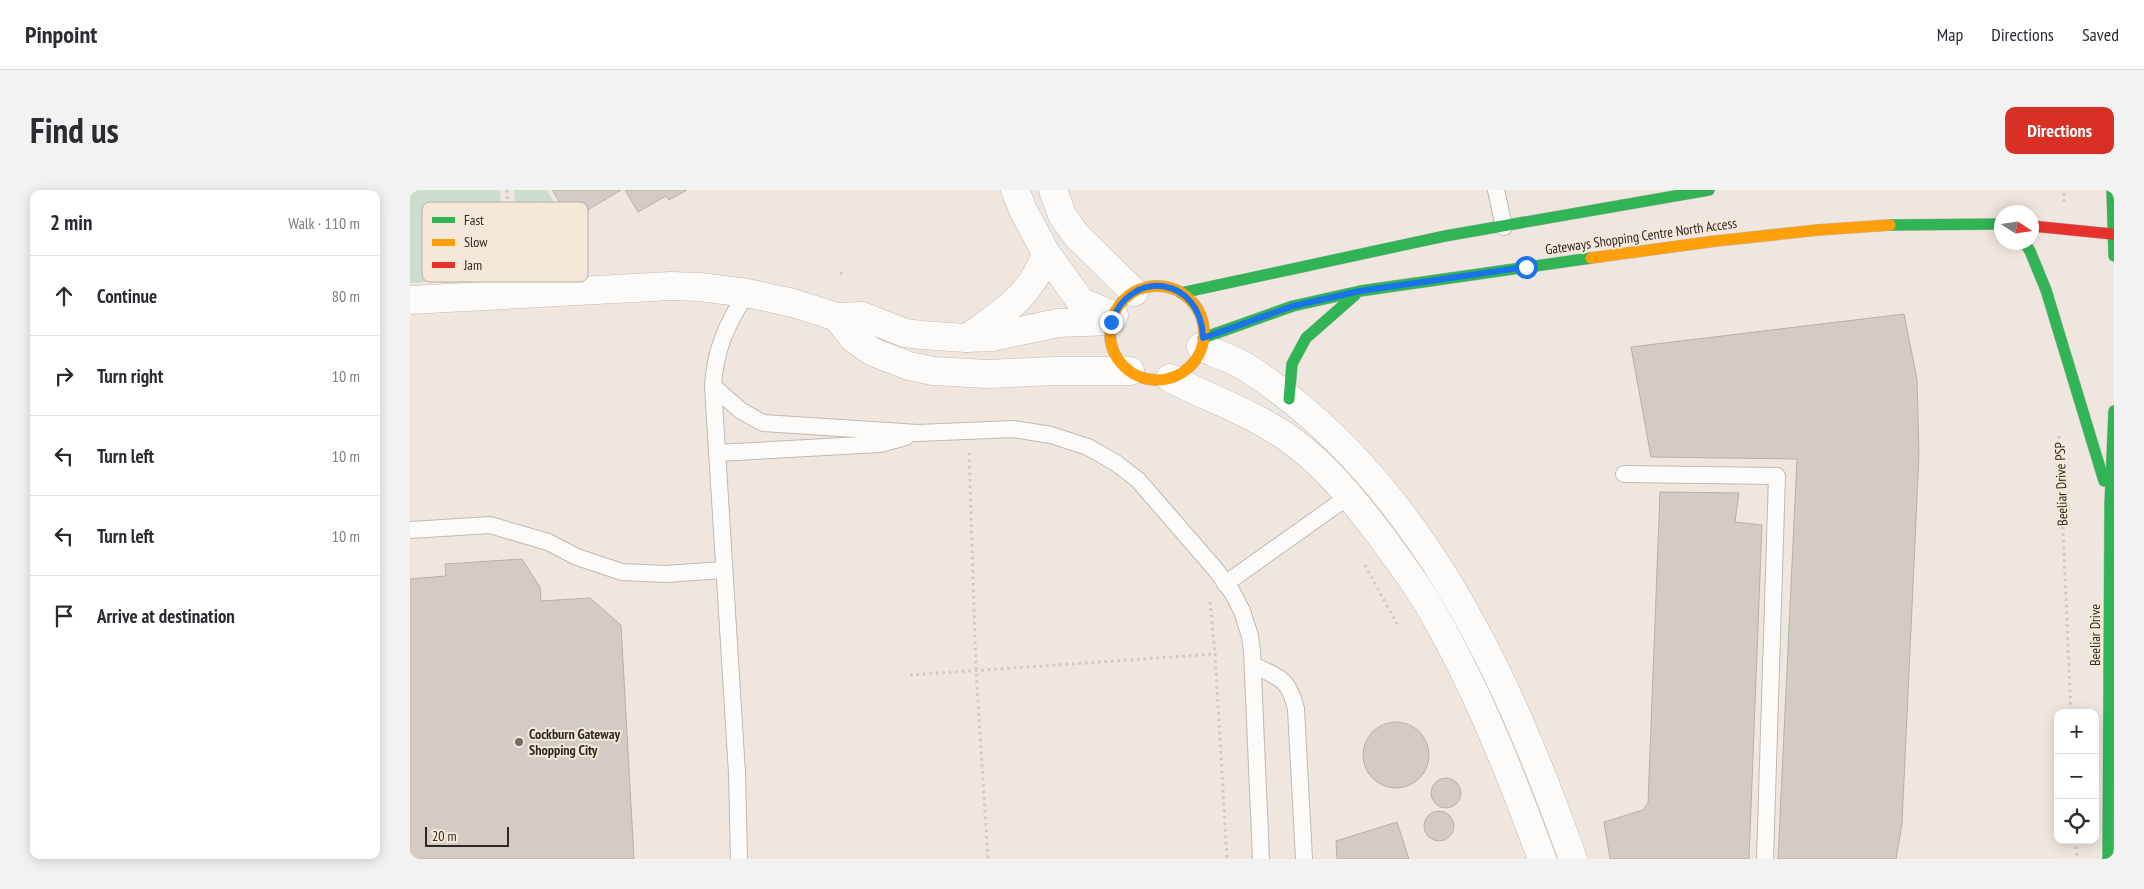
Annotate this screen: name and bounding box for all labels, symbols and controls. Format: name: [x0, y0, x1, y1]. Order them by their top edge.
text: Pinpoint: [25, 19, 97, 50]
text: Map: [1937, 23, 1963, 46]
text: Directions: [1991, 23, 2054, 46]
text: Saved: [2082, 23, 2119, 46]
text: Find us: [30, 107, 119, 153]
button: Directions: [2005, 107, 2114, 154]
legend: [422, 202, 588, 282]
north arrow: [1994, 205, 2039, 250]
text: 2 min: [50, 209, 92, 236]
text: Fast: [464, 211, 484, 229]
text: Walk · 110 m: [288, 213, 360, 233]
street label: Gateways Shopping Centre North Access: [1544, 214, 1738, 258]
text: Slow: [464, 233, 488, 251]
text: Jam: [463, 256, 482, 274]
route start: [1515, 256, 1538, 279]
icon: ahead: [50, 282, 78, 310]
text: Continue: [97, 284, 157, 308]
text: 80 m: [332, 286, 360, 306]
route end: [1100, 311, 1123, 334]
icon: right: [50, 362, 78, 390]
text: Turn right: [97, 364, 163, 388]
text: 10 m: [332, 366, 360, 386]
icon: left: [50, 442, 78, 470]
street label: Beeliar Drive PSP: [2051, 442, 2071, 526]
text: Turn left: [97, 444, 154, 468]
text: 10 m: [332, 446, 360, 466]
icon: left: [50, 522, 78, 550]
text: Turn left: [97, 524, 154, 548]
text: 10 m: [332, 526, 360, 546]
icon: arrive: [50, 602, 78, 630]
text: Arrive at destination: [97, 604, 235, 628]
street label: Beeliar Drive: [2086, 604, 2104, 666]
map controls: [2054, 709, 2099, 844]
button: +: [2054, 709, 2099, 754]
place label: Cockburn Gateway Shopping City: [529, 725, 620, 759]
marker: Cockburn Gateway Shopping City: [513, 736, 525, 748]
button: −: [2054, 754, 2099, 799]
button: locate: [2054, 799, 2099, 844]
scale bar: [425, 824, 509, 847]
text: 20 m: [432, 827, 457, 845]

